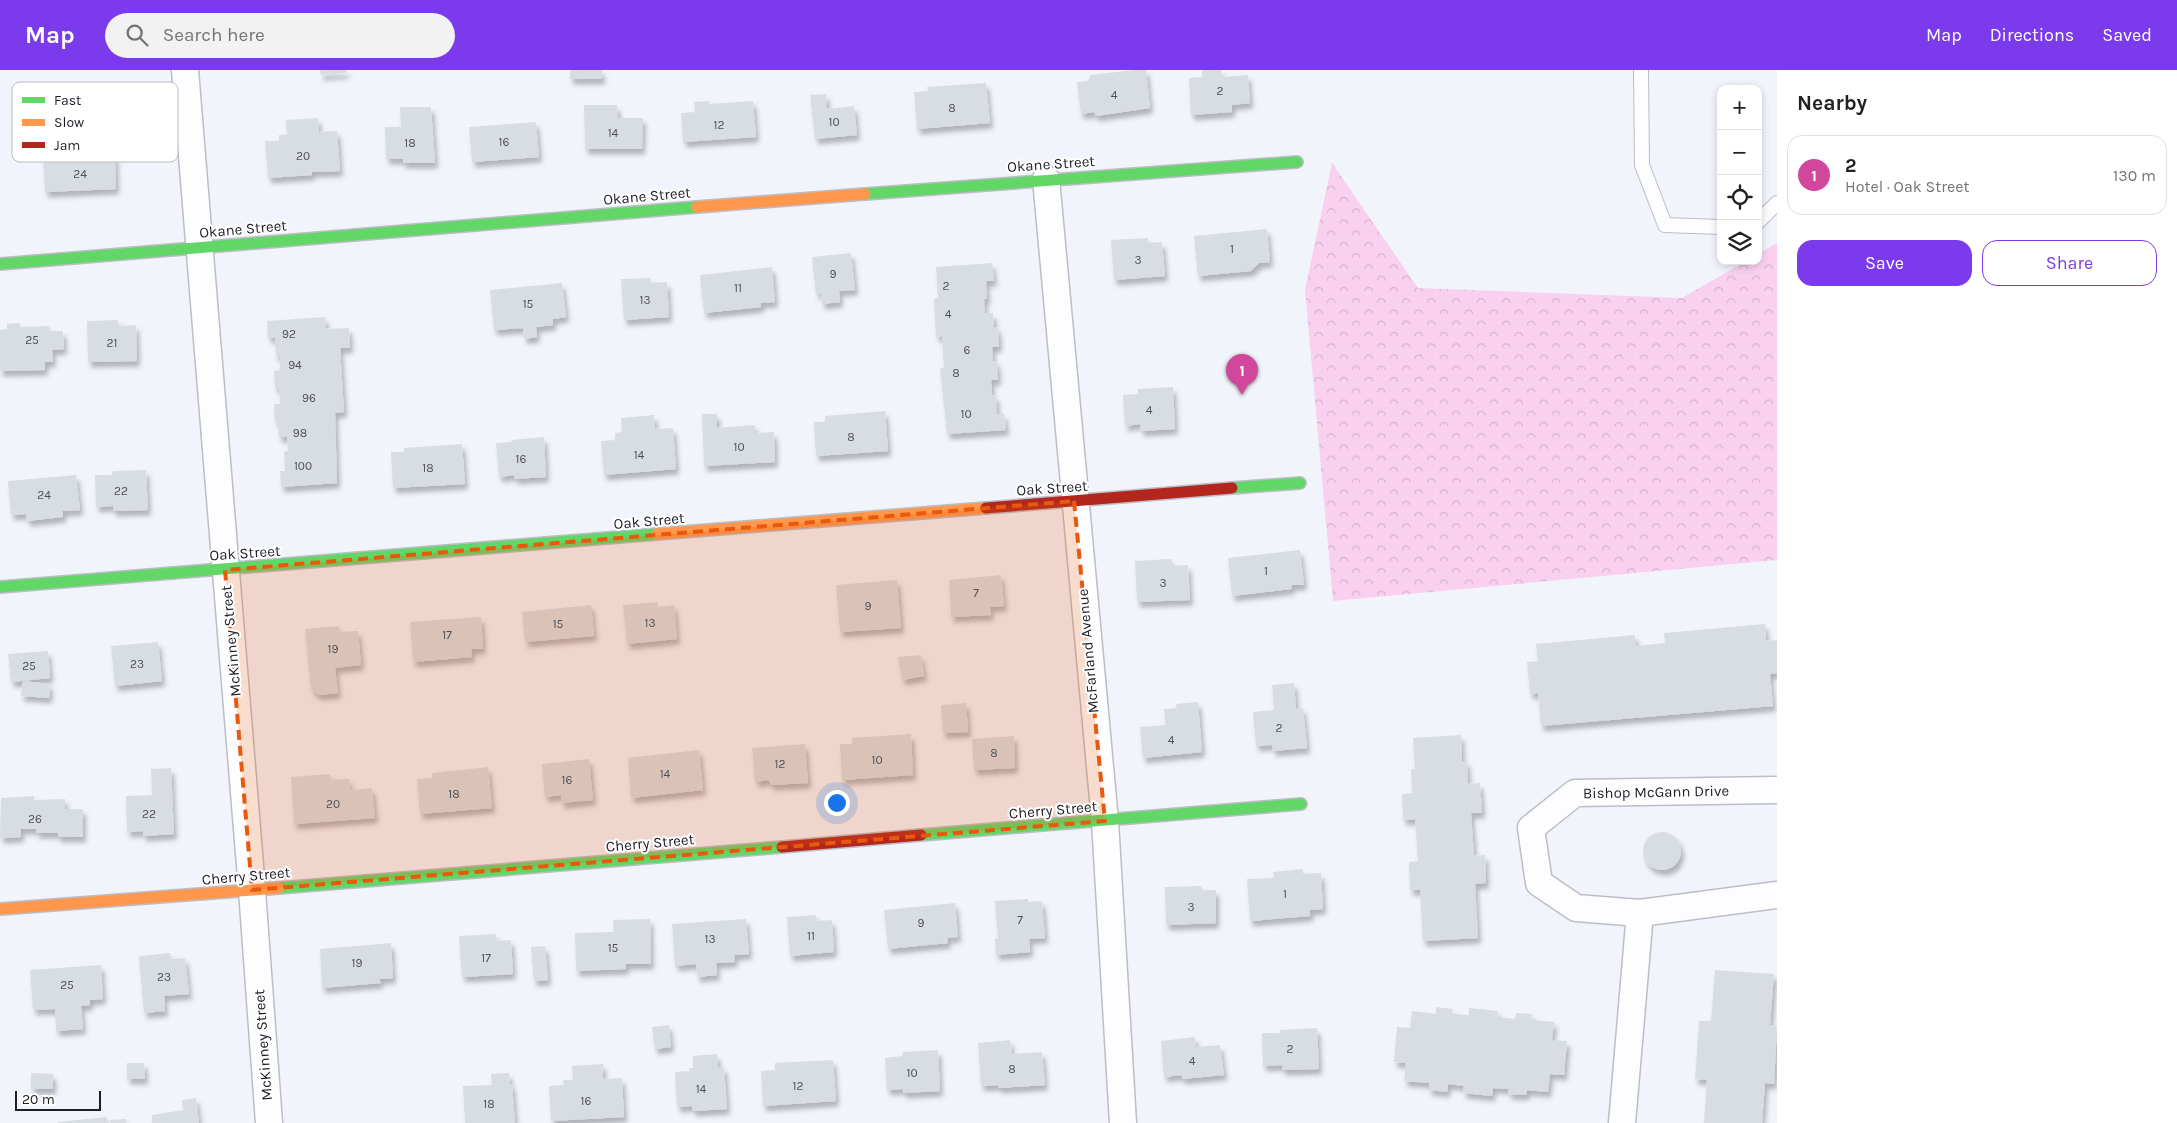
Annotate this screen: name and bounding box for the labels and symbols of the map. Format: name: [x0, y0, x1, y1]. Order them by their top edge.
legend: [12, 82, 178, 162]
house number: 2: [1217, 84, 1224, 98]
house number: 4: [1111, 88, 1118, 102]
text: Fast: [54, 92, 81, 109]
house number: 8: [948, 101, 956, 115]
text: Slow: [54, 114, 84, 131]
house number: 10: [828, 115, 840, 129]
house number: 12: [714, 118, 725, 132]
house number: 14: [608, 126, 619, 140]
house number: 16: [499, 135, 510, 149]
house number: 18: [404, 136, 416, 150]
text: Jam: [54, 137, 80, 154]
house number: 20: [296, 149, 310, 163]
street label: Okane Street: [1007, 152, 1096, 176]
house number: 24: [73, 167, 87, 181]
street label: Okane Street: [602, 183, 692, 209]
street label: Okane Street: [198, 216, 288, 242]
house number: 1: [1230, 242, 1234, 256]
house number: 3: [1134, 253, 1142, 267]
house number: 9: [830, 267, 837, 281]
house number: 2: [943, 279, 950, 293]
house number: 11: [734, 281, 742, 295]
house number: 13: [639, 293, 651, 307]
house number: 15: [523, 297, 534, 311]
house number: 4: [945, 307, 952, 321]
house number: 92: [282, 327, 296, 341]
house number: 25: [25, 333, 39, 347]
house number: 21: [107, 336, 117, 350]
house number: 6: [964, 343, 971, 357]
pin: 1: [1226, 354, 1258, 395]
house number: 94: [288, 358, 302, 372]
house number: 8: [952, 366, 960, 380]
house number: 96: [302, 391, 316, 405]
house number: 4: [1146, 403, 1153, 417]
house number: 10: [960, 407, 972, 421]
house number: 98: [293, 426, 307, 440]
house number: 8: [847, 430, 855, 444]
house number: 10: [733, 440, 745, 454]
house number: 14: [634, 448, 645, 462]
house number: 16: [516, 452, 527, 466]
house number: 100: [294, 459, 312, 473]
house number: 18: [422, 461, 434, 475]
street label: Oak Street: [1016, 477, 1088, 499]
house number: 22: [114, 484, 128, 498]
house number: 24: [37, 488, 51, 502]
street label: Oak Street: [613, 509, 686, 533]
street label: Oak Street: [209, 542, 281, 564]
house number: 1: [1264, 564, 1268, 578]
house number: 3: [1159, 576, 1167, 590]
street label: McKinney Street: [217, 584, 245, 697]
house number: 7: [973, 586, 979, 600]
street label: McFarland Avenue: [1074, 588, 1102, 714]
house number: 9: [865, 599, 872, 613]
house number: 13: [644, 616, 656, 630]
house number: 15: [553, 617, 564, 631]
house number: 17: [442, 628, 452, 642]
house number: 19: [328, 642, 338, 656]
house number: 23: [130, 657, 144, 671]
house number: 25: [22, 659, 36, 673]
house number: 2: [1276, 721, 1283, 735]
house number: 4: [1168, 733, 1175, 747]
house number: 8: [990, 746, 998, 760]
house number: 10: [871, 753, 883, 767]
house number: 12: [775, 757, 786, 771]
house number: 14: [660, 767, 671, 781]
house number: 16: [562, 773, 573, 787]
street label: Bishop McGann Drive: [1583, 782, 1729, 802]
house number: 18: [448, 787, 460, 801]
your location: [824, 790, 850, 816]
house number: 20: [326, 797, 340, 811]
street label: Cherry Street: [1008, 797, 1098, 823]
house number: 22: [142, 807, 156, 821]
house number: 26: [28, 812, 42, 826]
street label: Cherry Street: [605, 830, 695, 856]
street label: Cherry Street: [201, 863, 291, 889]
house number: 1: [1283, 887, 1287, 901]
house number: 3: [1187, 900, 1195, 914]
house number: 7: [1017, 913, 1023, 927]
house number: 9: [918, 916, 925, 930]
house number: 11: [807, 929, 815, 943]
house number: 13: [704, 932, 716, 946]
house number: 15: [608, 941, 619, 955]
house number: 17: [481, 951, 491, 965]
house number: 19: [352, 956, 362, 970]
house number: 23: [157, 970, 171, 984]
house number: 25: [60, 978, 74, 992]
street label: McKinney Street: [250, 988, 276, 1101]
house number: 2: [1287, 1042, 1294, 1056]
house number: 4: [1189, 1054, 1196, 1068]
house number: 8: [1008, 1062, 1016, 1076]
house number: 10: [906, 1066, 918, 1080]
house number: 12: [793, 1079, 804, 1093]
house number: 14: [696, 1082, 707, 1096]
scale bar: [15, 1088, 101, 1111]
house number: 16: [581, 1094, 592, 1108]
house number: 18: [483, 1097, 495, 1111]

